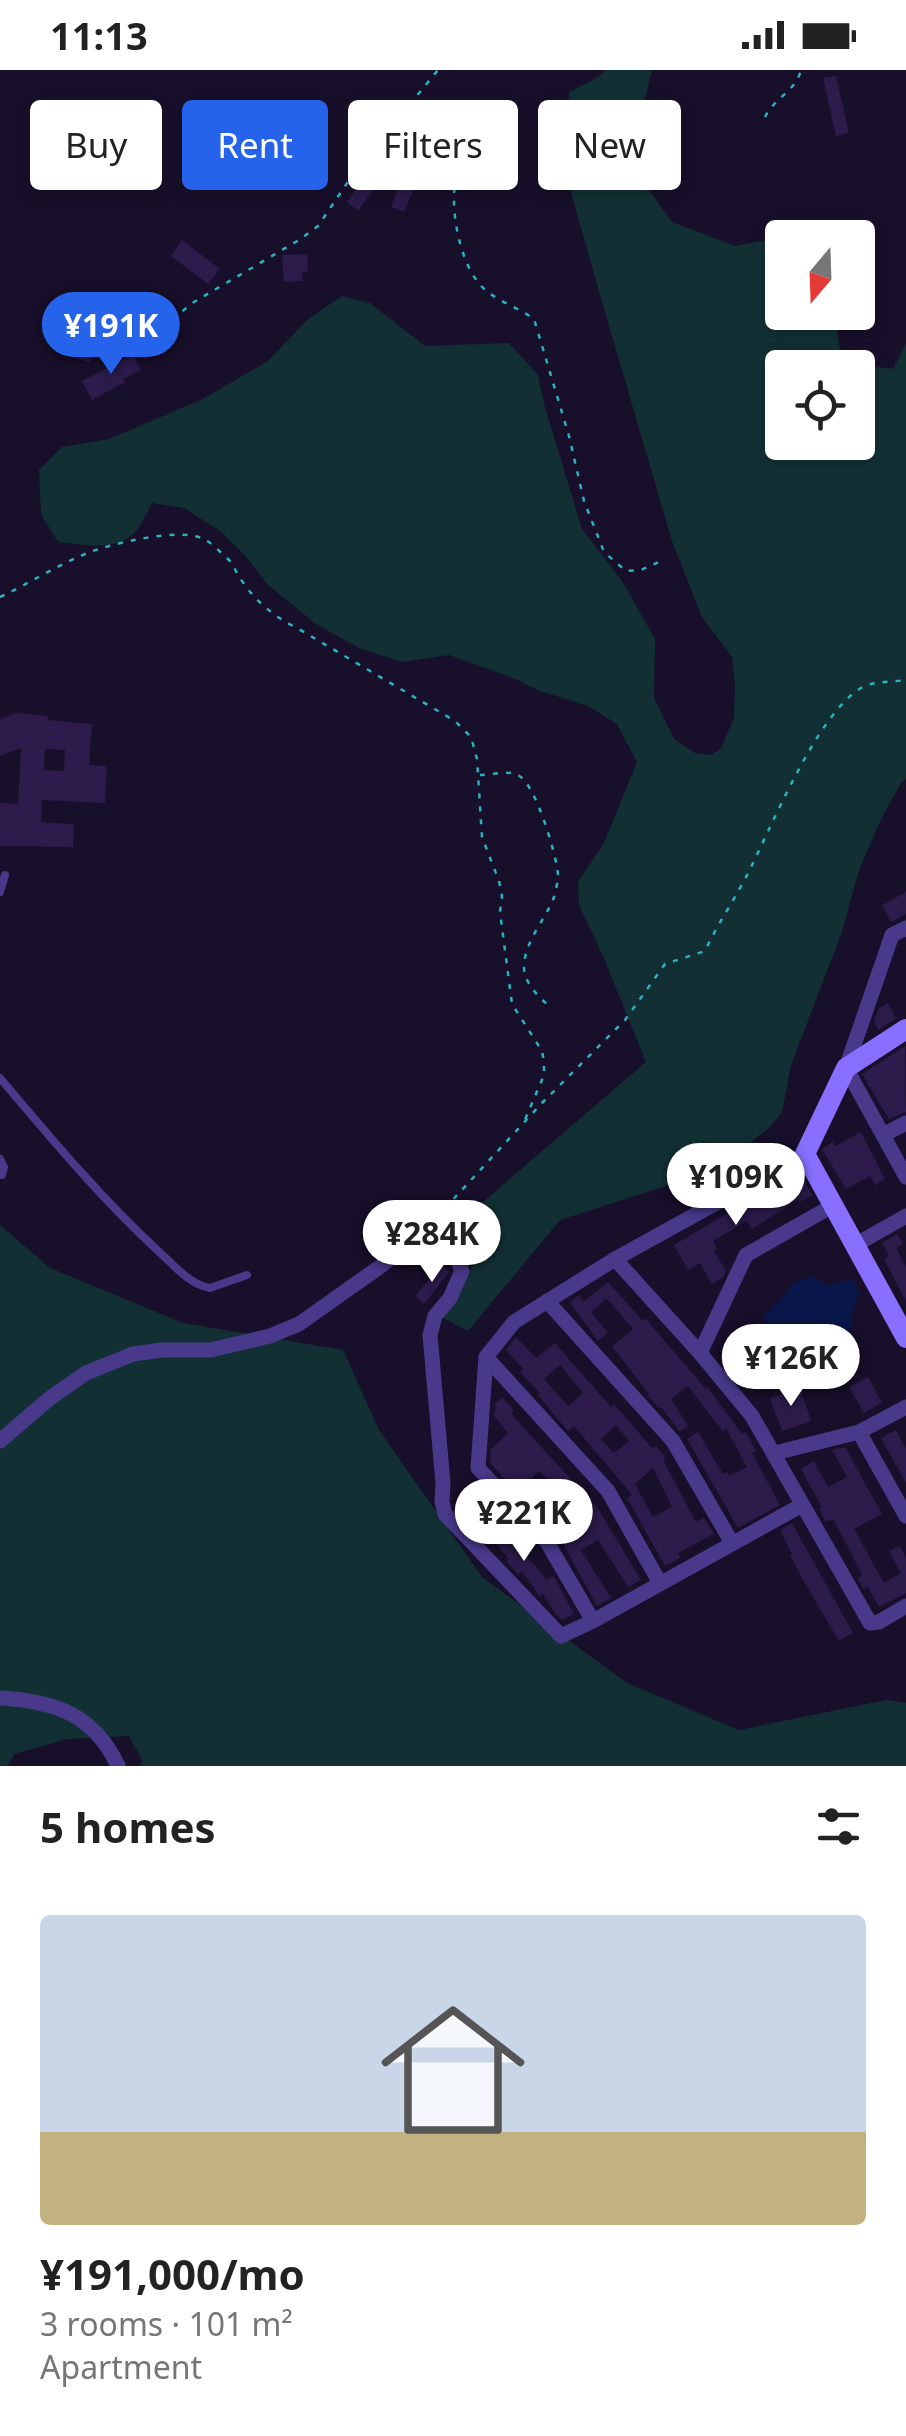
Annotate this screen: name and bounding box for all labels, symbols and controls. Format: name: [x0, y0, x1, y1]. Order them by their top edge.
text: 11:13: [50, 9, 148, 61]
chip: Buy: [30, 100, 162, 190]
chip: Rent: [182, 100, 328, 190]
chip: Filters: [348, 100, 518, 190]
chip: New: [538, 100, 681, 190]
north arrow: [765, 220, 875, 330]
map controls: [765, 220, 875, 460]
pin: ¥191K: [41, 292, 181, 377]
text: ¥191K: [64, 303, 158, 346]
button: locate: [765, 350, 875, 460]
pin: ¥109K: [666, 1143, 806, 1228]
text: ¥109K: [689, 1154, 783, 1197]
pin: ¥284K: [362, 1200, 502, 1285]
text: ¥284K: [385, 1211, 479, 1254]
pin: ¥126K: [721, 1324, 861, 1409]
text: ¥126K: [744, 1335, 838, 1378]
pin: ¥221K: [454, 1479, 594, 1564]
text: ¥221K: [477, 1490, 571, 1533]
text: 5 homes: [40, 1798, 216, 1855]
icon: filters: [811, 1799, 866, 1854]
icon: home: [363, 1980, 543, 2160]
text: ¥191,000/mo: [40, 2245, 305, 2302]
text: 3 rooms · 101 m²: [40, 2302, 293, 2345]
text: Apartment: [40, 2345, 202, 2388]

